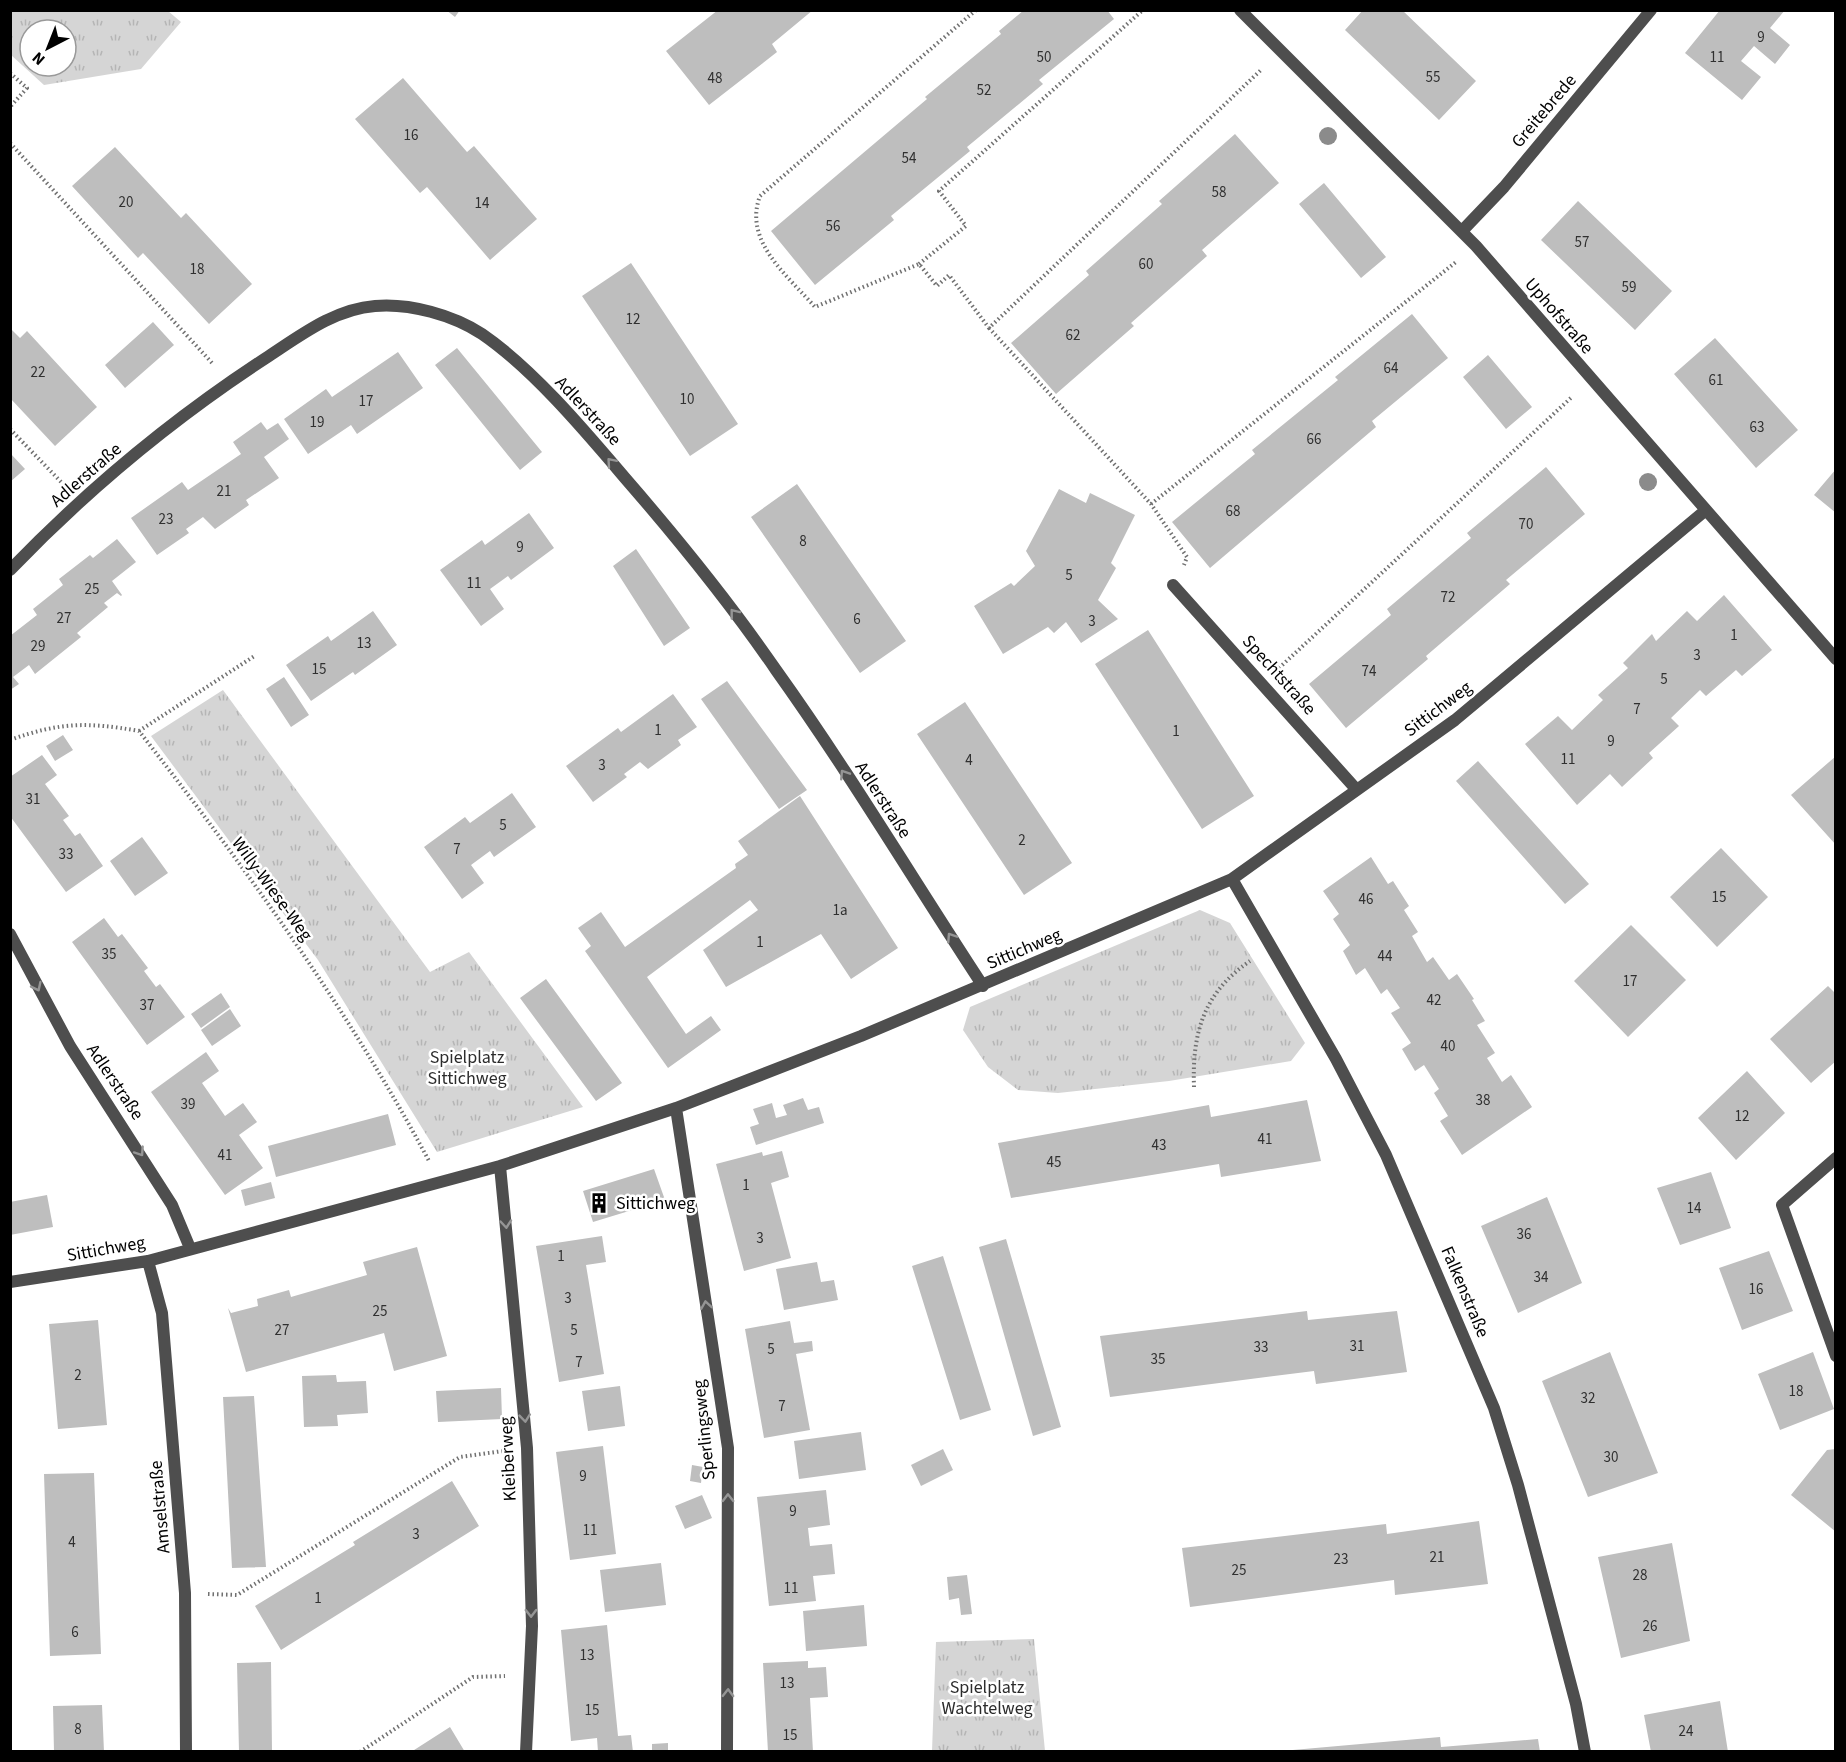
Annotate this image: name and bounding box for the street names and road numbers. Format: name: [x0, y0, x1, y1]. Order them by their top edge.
street label: Greitebrede: [1506, 69, 1582, 153]
street label: Uphofstraße: [1519, 272, 1599, 360]
street label: Adlerstraße: [549, 371, 627, 451]
street label: Adlerstraße: [45, 437, 127, 513]
street label: Spechtstraße: [1236, 630, 1322, 721]
street label: Sittichweg: [1399, 675, 1477, 743]
street label: Adlerstraße: [849, 757, 917, 843]
street label: Willy-Wiese-Weg: [226, 832, 318, 946]
street label: Sittichweg: [983, 922, 1065, 976]
street label: Adlerstraße: [80, 1039, 150, 1125]
street label: Sittichweg: [65, 1230, 147, 1268]
street label: Falkenstraße: [1435, 1243, 1495, 1341]
street label: Sperlingsweg: [686, 1378, 722, 1482]
street label: Kleiberweg: [493, 1416, 523, 1502]
street label: Amselstraße: [143, 1459, 177, 1555]

